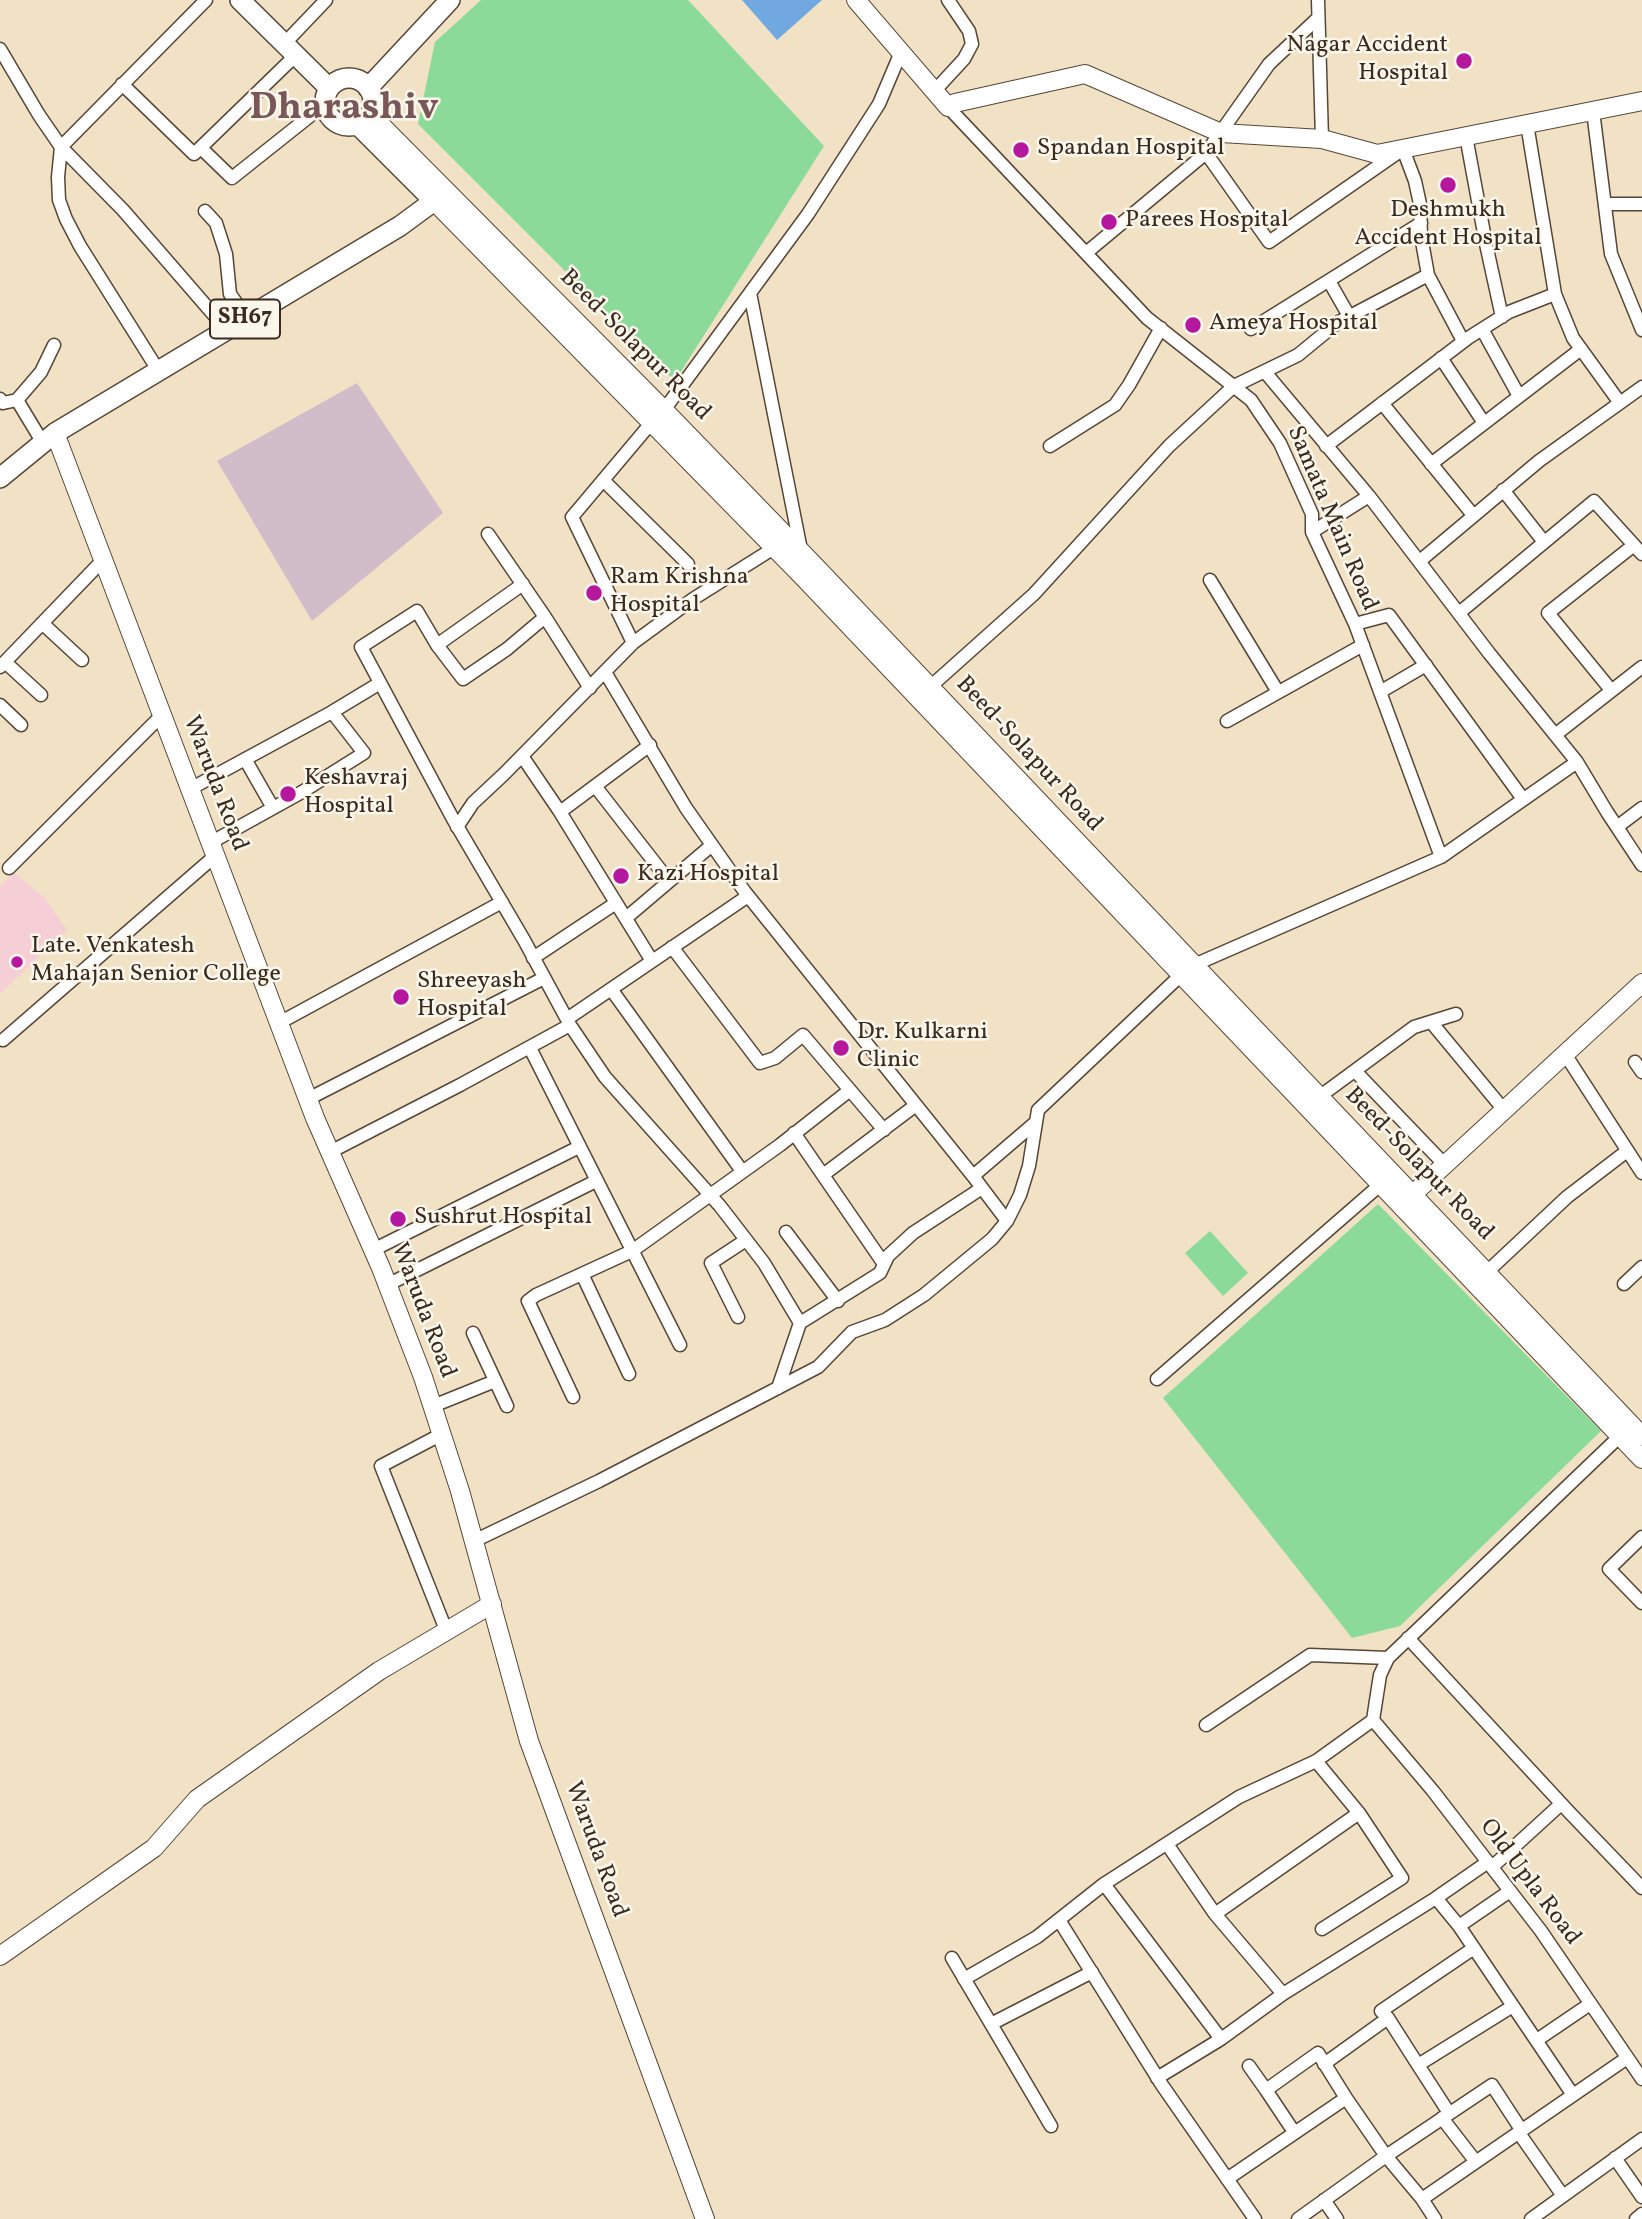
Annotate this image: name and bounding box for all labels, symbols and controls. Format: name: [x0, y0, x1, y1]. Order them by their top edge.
place label: Nagar Accident Hospital: [1286, 33, 1448, 89]
marker: Nagar Accident Hospital: [1454, 51, 1474, 71]
district label: Dharashiv: [249, 88, 439, 134]
place label: Spandan Hospital: [1037, 136, 1225, 164]
marker: Spandan Hospital: [1011, 140, 1031, 160]
marker: Deshmukh Accident Hospital: [1438, 175, 1458, 195]
place label: Deshmukh Accident Hospital: [1354, 198, 1542, 254]
place label: Parees Hospital: [1125, 208, 1288, 236]
marker: Parees Hospital: [1099, 212, 1119, 232]
street label: Beed-Solapur Road: [552, 264, 716, 428]
road number: SH67: [210, 300, 280, 338]
place label: Ameya Hospital: [1209, 311, 1378, 339]
marker: Ameya Hospital: [1183, 315, 1203, 335]
street label: Samata Main Road: [1279, 422, 1383, 616]
place label: Ram Krishna Hospital: [610, 565, 749, 621]
marker: Ram Krishna Hospital: [584, 583, 604, 603]
street label: Beed-Solapur Road: [948, 671, 1108, 839]
street label: Waruda Road: [175, 712, 253, 856]
place label: Keshavraj Hospital: [304, 766, 408, 822]
marker: Keshavraj Hospital: [278, 784, 298, 804]
place label: Kazi Hospital: [637, 862, 779, 890]
marker: Kazi Hospital: [611, 866, 631, 886]
place label: Late. Venkatesh Mahajan Senior College: [31, 934, 281, 990]
marker: Late. Venkatesh Mahajan Senior College: [9, 954, 25, 970]
place label: Shreeyash Hospital: [417, 969, 527, 1025]
marker: Shreeyash Hospital: [391, 987, 411, 1007]
place label: Dr. Kulkarni Clinic: [857, 1020, 988, 1076]
marker: Dr. Kulkarni Clinic: [831, 1038, 851, 1058]
street label: Beed-Solapur Road: [1337, 1082, 1499, 1248]
place label: Sushrut Hospital: [414, 1205, 592, 1233]
marker: Sushrut Hospital: [388, 1209, 408, 1229]
street label: Waruda Road: [383, 1239, 461, 1383]
street label: Waruda Road: [557, 1778, 633, 1922]
street label: Old Upla Road: [1472, 1814, 1586, 1952]

